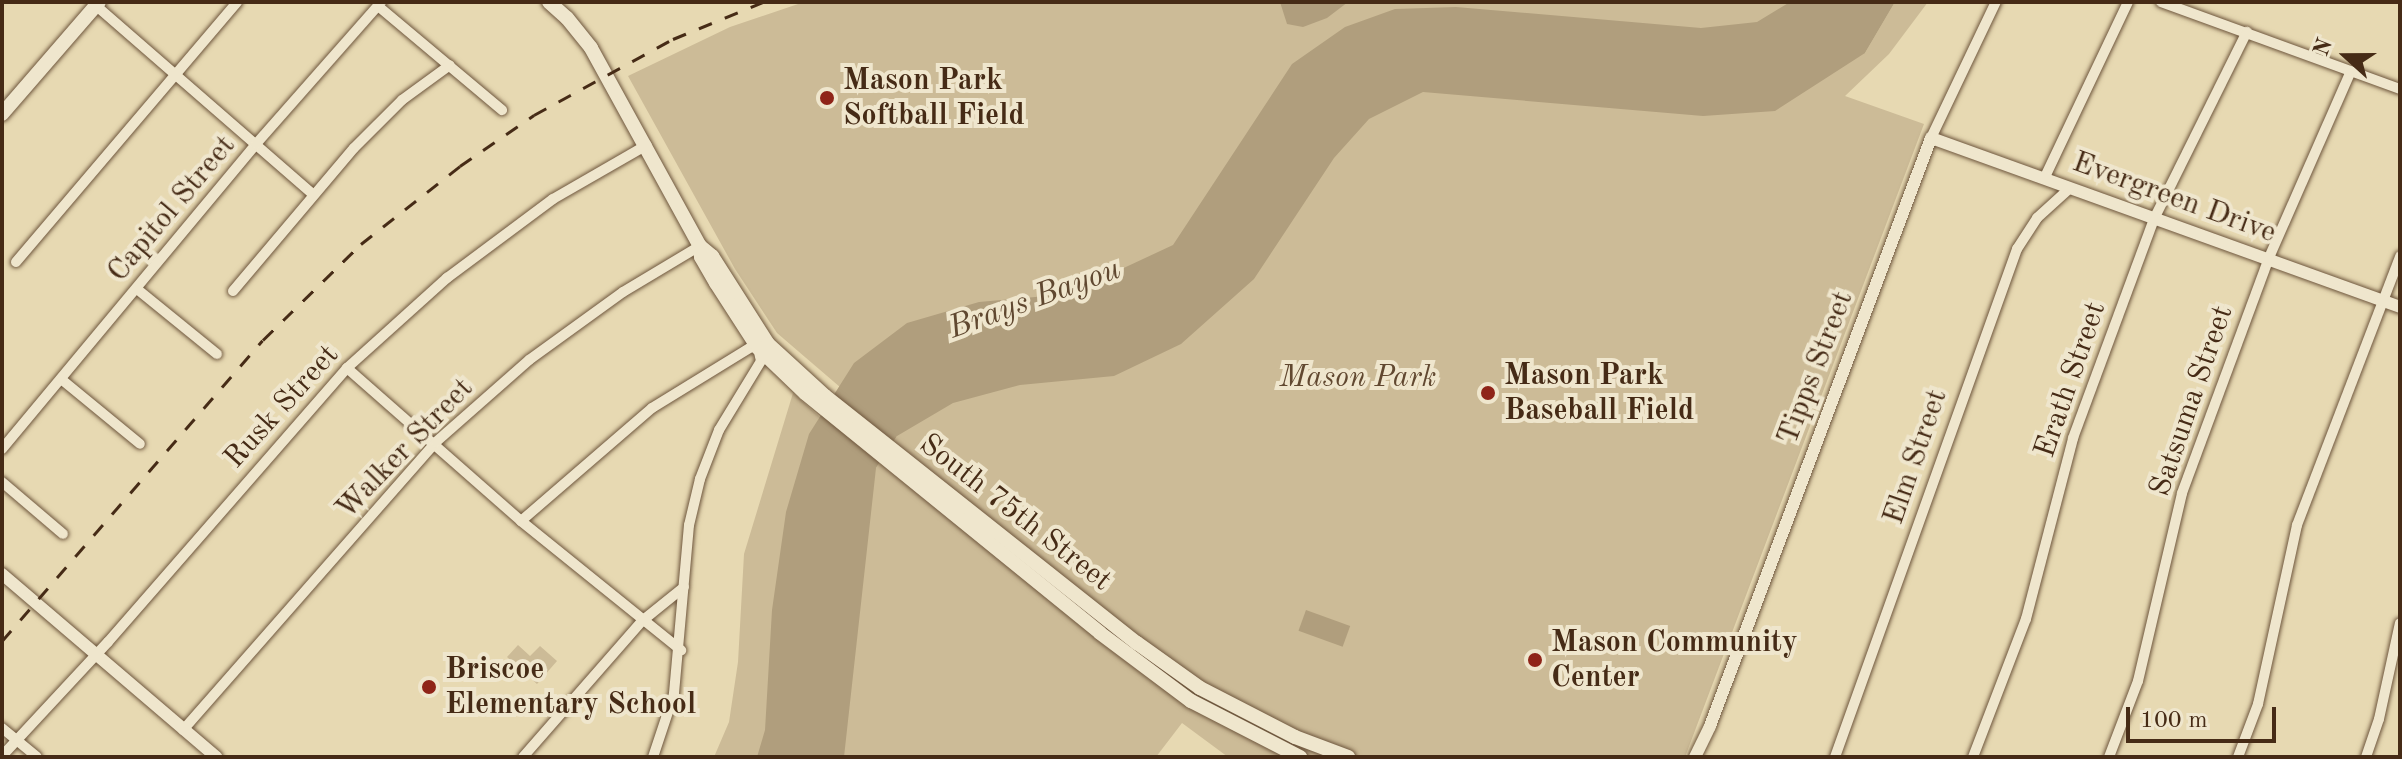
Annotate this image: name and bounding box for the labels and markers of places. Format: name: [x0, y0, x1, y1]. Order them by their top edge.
place label: Mason Park Softball Field: [843, 63, 1025, 134]
marker: Mason Park Softball Field: [818, 89, 836, 107]
place label: Mason Park Baseball Field: [1504, 358, 1694, 428]
marker: Mason Park Baseball Field: [1479, 384, 1497, 402]
place label: Mason Community Center: [1551, 625, 1798, 696]
marker: Mason Community Center: [1526, 651, 1544, 669]
place label: Briscoe Elementary School: [445, 652, 696, 722]
marker: Briscoe Elementary School: [420, 678, 438, 696]

